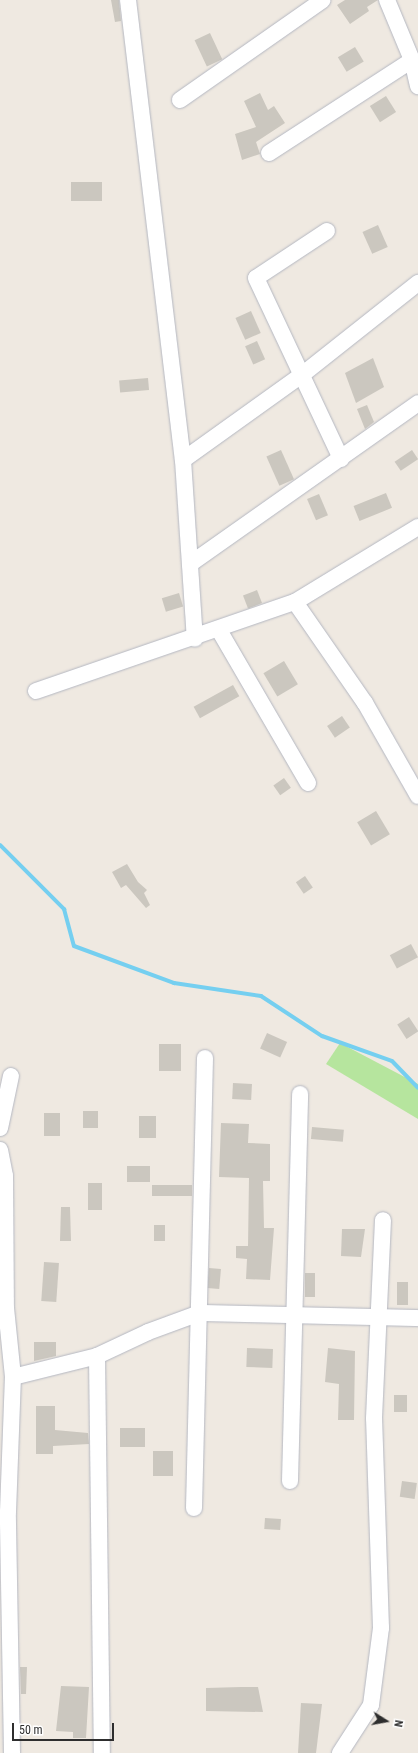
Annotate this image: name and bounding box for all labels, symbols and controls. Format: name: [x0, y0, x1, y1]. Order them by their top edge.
north arrow: [366, 1701, 406, 1741]
scale bar: [14, 1715, 116, 1741]
text: N: [391, 1719, 405, 1728]
text: 50 m: [19, 1723, 43, 1737]

